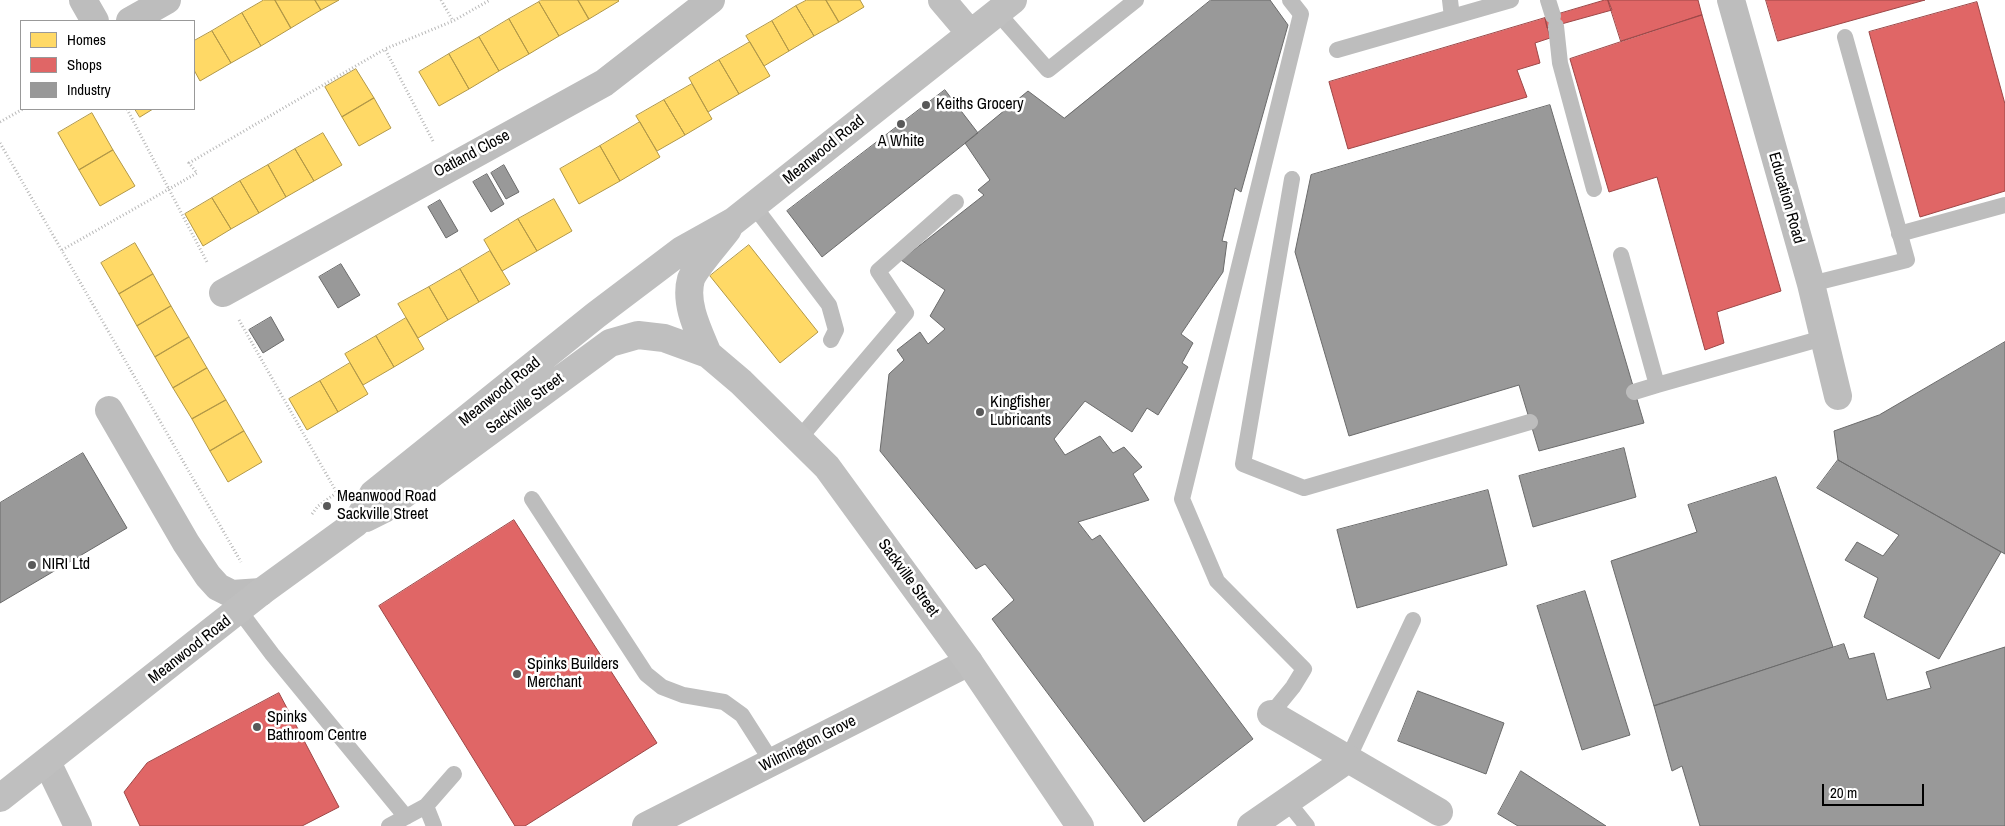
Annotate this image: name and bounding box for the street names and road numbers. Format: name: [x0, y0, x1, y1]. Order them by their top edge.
street label: Meanwood Road: [779, 111, 869, 189]
street label: Oatland Close: [431, 126, 513, 182]
street label: Education Road: [1764, 150, 1808, 246]
street label: Meanwood Road: [455, 353, 545, 431]
street label: Sackville Street: [482, 369, 568, 439]
street label: Sackville Street: [873, 535, 943, 621]
street label: Meanwood Road: [145, 612, 235, 688]
street label: Wilmington Grove: [757, 711, 859, 777]

